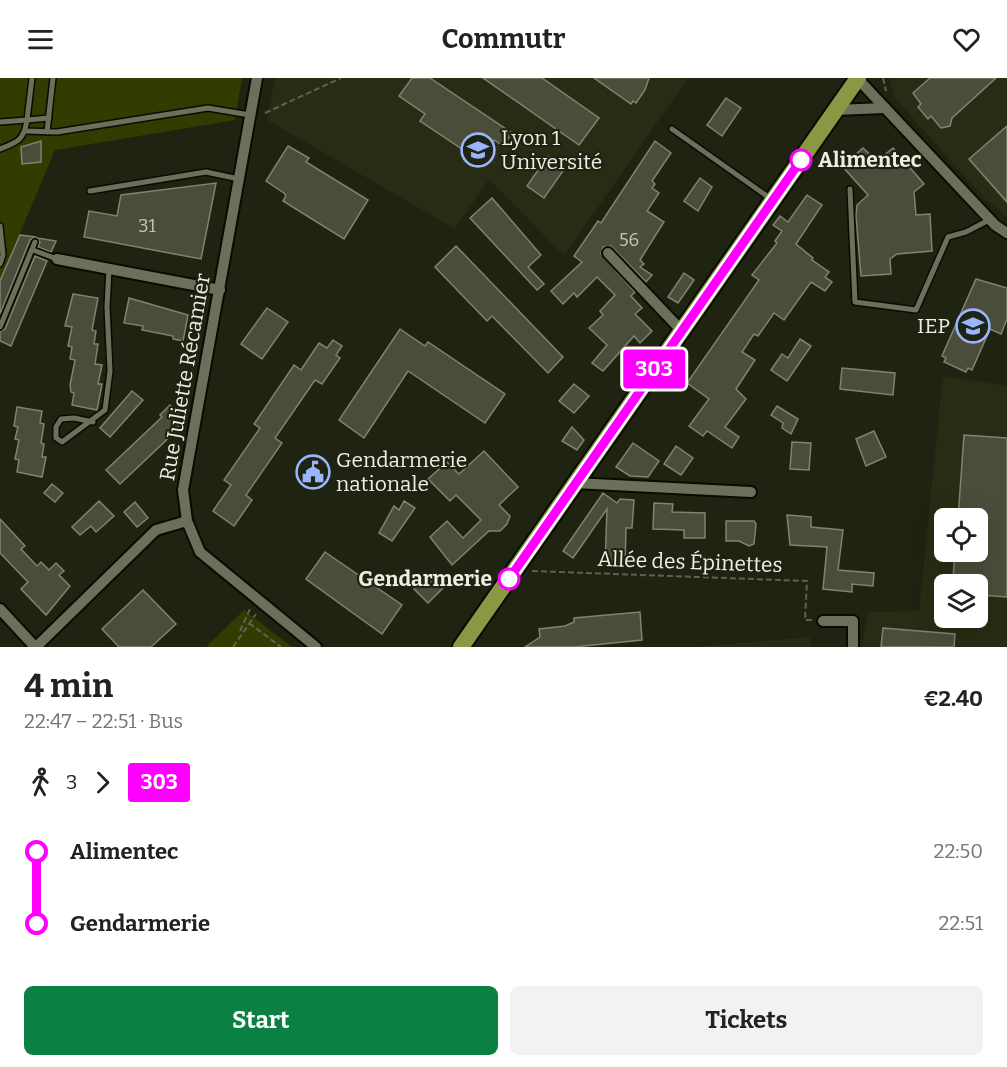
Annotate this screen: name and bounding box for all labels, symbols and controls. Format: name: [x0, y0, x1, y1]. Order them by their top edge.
icon: menu: [24, 23, 57, 56]
text: Commutr: [442, 23, 566, 55]
icon: heart: [950, 23, 983, 56]
place label: Lyon 1 Université: [501, 125, 602, 175]
school or university icon: Lyon 1 Université: [460, 132, 496, 168]
place label: Alimentec: [818, 147, 922, 173]
marker: Alimentec: [790, 149, 812, 171]
house number: 31: [138, 215, 156, 237]
house number: 56: [619, 229, 639, 251]
street label: Rue Juliette Récamier: [154, 271, 216, 483]
school or university icon: IEP: [955, 308, 991, 344]
place label: IEP: [917, 313, 950, 339]
line badge: 303: [620, 350, 688, 388]
text: 303: [635, 356, 673, 382]
place label: Gendarmerie nationale: [336, 447, 467, 497]
public building icon: Gendarmerie nationale: [295, 454, 331, 490]
map controls: [934, 508, 988, 628]
button: locate: [934, 508, 988, 562]
street label: Allée des Épinettes: [597, 546, 783, 578]
place label: Gendarmerie: [358, 566, 492, 592]
marker: Gendarmerie: [498, 568, 520, 590]
button: layers: [934, 574, 988, 628]
text: 4 min: [24, 666, 113, 706]
text: €2.40: [923, 685, 983, 712]
text: 22:47 – 22:51 · Bus: [24, 709, 183, 733]
icon: walk: [24, 766, 57, 799]
icon: forward: [86, 766, 119, 799]
text: 303: [140, 769, 178, 795]
text: 3: [66, 770, 77, 794]
text: Alimentec: [70, 838, 178, 865]
text: 22:50: [934, 839, 983, 863]
text: Gendarmerie: [70, 910, 210, 937]
text: 22:51: [938, 911, 983, 935]
button: Start: [24, 986, 498, 1055]
button: Tickets: [510, 986, 983, 1055]

